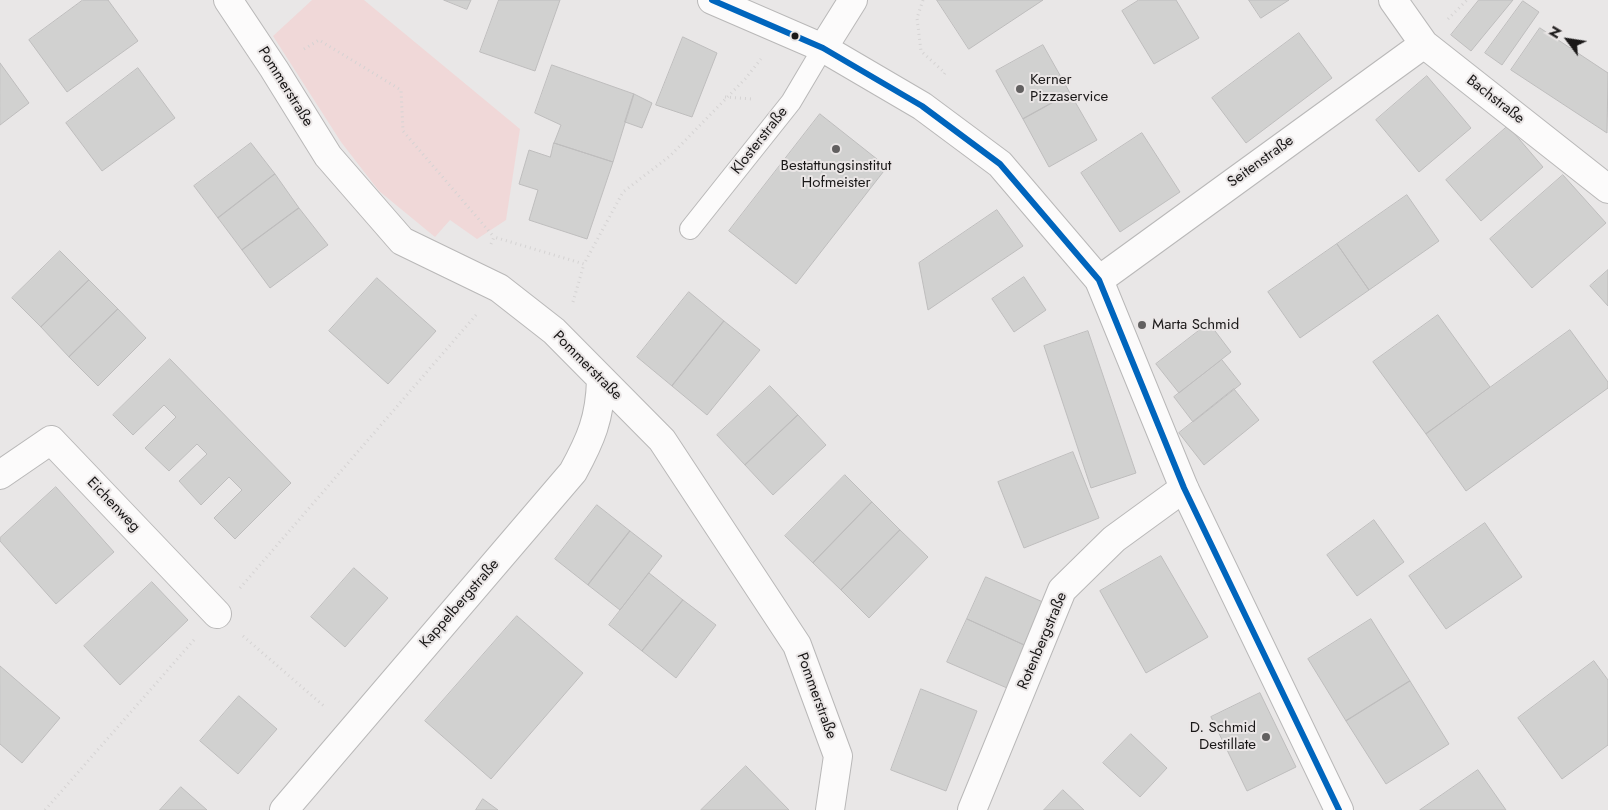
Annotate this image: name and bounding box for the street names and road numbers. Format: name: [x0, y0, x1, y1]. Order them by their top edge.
street label: Pommerstraße: [253, 44, 317, 130]
street label: Bachstraße: [1462, 72, 1528, 128]
street label: Klosterstraße: [728, 104, 792, 178]
street label: Seitenstraße: [1224, 132, 1298, 192]
street label: Pommerstraße: [549, 328, 625, 404]
street label: Eichenweg: [83, 474, 143, 536]
street label: Kappelbergstraße: [416, 556, 504, 652]
street label: Rotenbergstraße: [1014, 590, 1072, 692]
street label: Pommerstraße: [792, 650, 840, 742]

